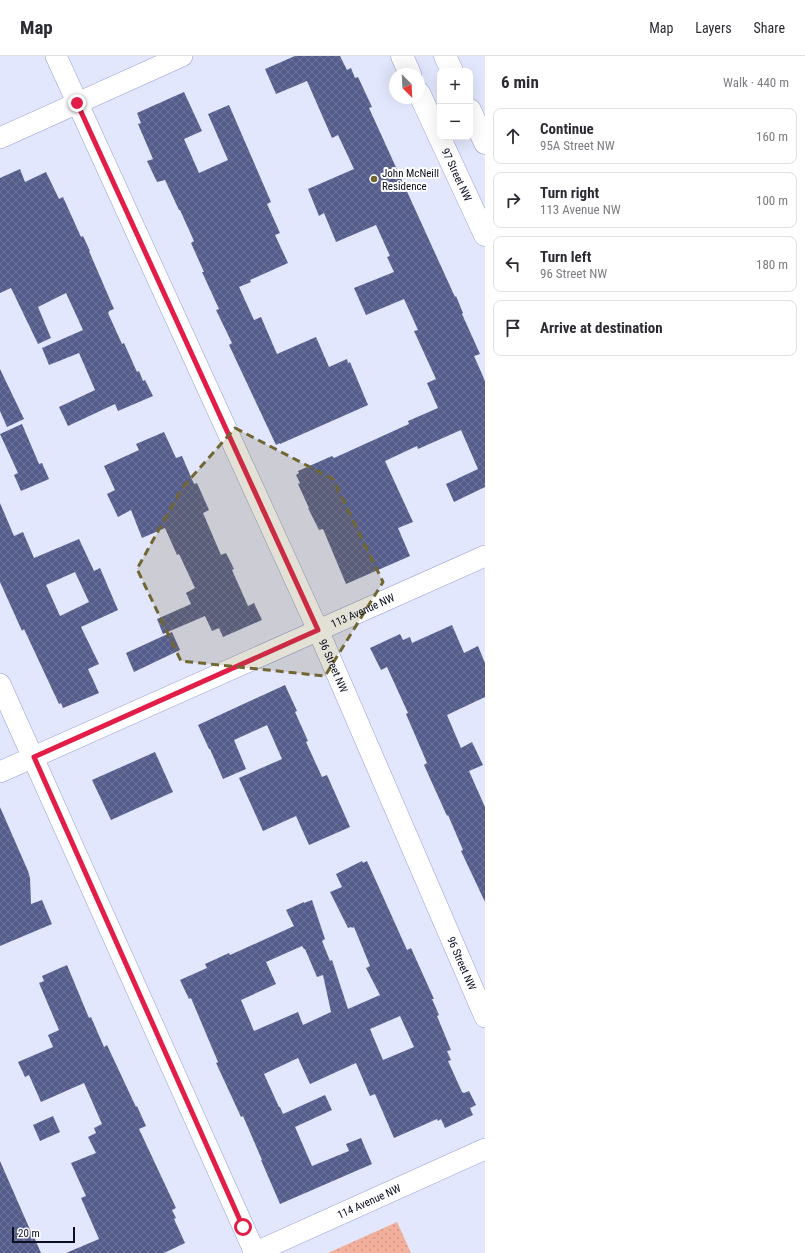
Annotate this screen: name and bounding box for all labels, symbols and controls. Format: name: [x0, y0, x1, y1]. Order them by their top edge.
text: Map: [20, 16, 53, 39]
text: Map: [649, 20, 673, 36]
text: Layers: [695, 20, 732, 36]
text: Share: [754, 20, 785, 36]
north arrow: [389, 68, 425, 104]
map controls: [437, 68, 473, 140]
button: +: [437, 68, 473, 104]
text: 6 min: [501, 72, 539, 92]
text: Walk · 440 m: [723, 75, 789, 90]
route end: [68, 94, 86, 112]
button: −: [437, 104, 473, 140]
text: Continue: [540, 120, 594, 138]
icon: ahead: [502, 125, 524, 147]
text: 160 m: [756, 129, 788, 144]
text: 95A Street NW: [540, 138, 615, 153]
street label: 97 Street NW: [439, 146, 475, 204]
place label: John McNeill Residence: [382, 167, 439, 193]
marker: John McNeill Residence: [369, 174, 379, 184]
text: Turn right: [540, 184, 599, 202]
icon: right: [502, 189, 524, 211]
text: 100 m: [756, 193, 788, 208]
text: 113 Avenue NW: [540, 202, 621, 217]
text: Turn left: [540, 248, 591, 266]
icon: left: [502, 253, 524, 275]
text: 180 m: [756, 257, 788, 272]
text: 96 Street NW: [540, 266, 607, 281]
icon: arrive: [502, 317, 524, 339]
text: Arrive at destination: [540, 319, 663, 337]
street label: 113 Avenue NW: [329, 590, 397, 630]
street label: 96 Street NW: [316, 637, 351, 695]
street label: 96 Street NW: [445, 935, 479, 993]
street label: 114 Avenue NW: [335, 1181, 403, 1221]
route start: [234, 1218, 252, 1236]
scale bar: [12, 1225, 75, 1244]
text: 20 m: [18, 1227, 40, 1240]

